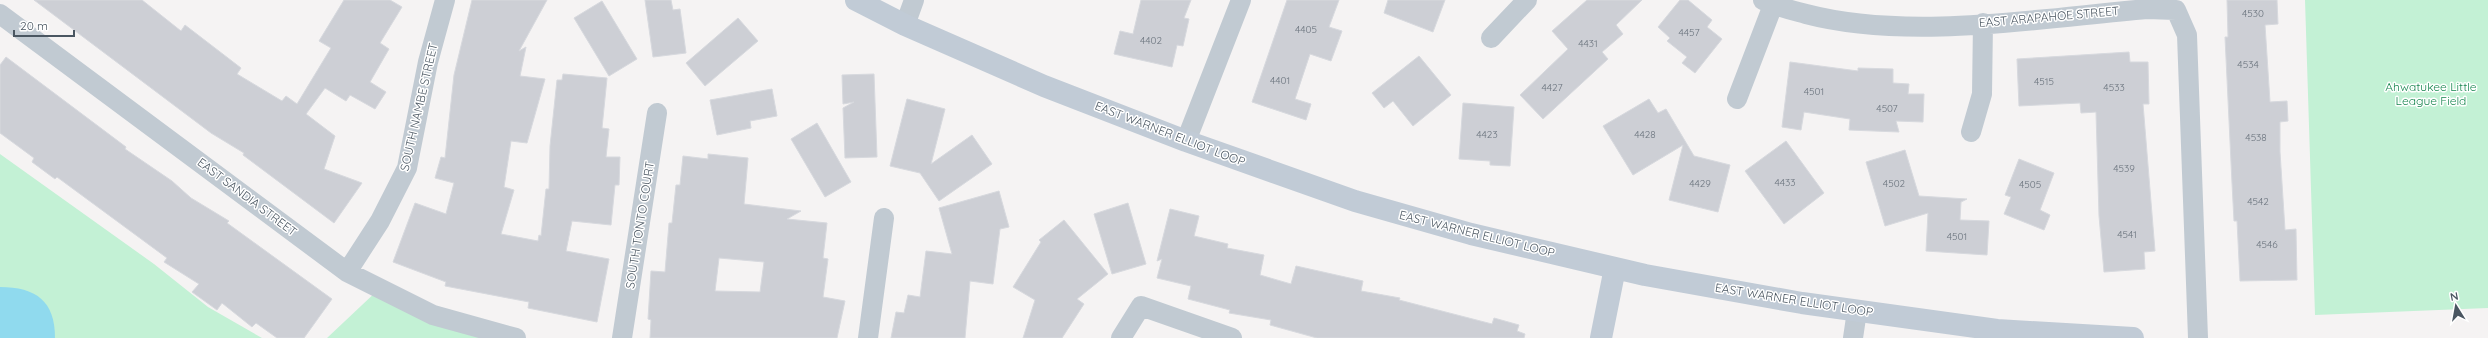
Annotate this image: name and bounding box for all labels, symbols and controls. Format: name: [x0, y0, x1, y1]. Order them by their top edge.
street label: EAST ARAPAHOE STREET: [1978, 3, 2120, 30]
house number: 4530: [2242, 7, 2264, 20]
scale bar: [14, 12, 74, 38]
text: 20 m: [20, 18, 48, 33]
house number: 4405: [1295, 23, 1317, 36]
house number: 4457: [1678, 26, 1700, 39]
house number: 4402: [1140, 34, 1162, 47]
house number: 4431: [1578, 37, 1598, 50]
street label: SOUTH NAMBE STREET: [396, 41, 441, 172]
house number: 4534: [2237, 58, 2259, 71]
house number: 4401: [1270, 74, 1290, 87]
house number: 4515: [2034, 75, 2054, 88]
park label: Ahwatukee Little League Field: [2385, 79, 2477, 108]
house number: 4427: [1541, 81, 1563, 94]
house number: 4533: [2103, 81, 2125, 94]
house number: 4501: [1804, 85, 1824, 98]
street label: EAST WARNER ELLIOT LOOP: [1093, 98, 1247, 169]
house number: 4507: [1876, 102, 1898, 115]
house number: 4423: [1476, 128, 1498, 141]
house number: 4428: [1634, 128, 1656, 141]
house number: 4538: [2245, 131, 2267, 144]
street label: EAST SANDIA STREET: [195, 154, 300, 239]
street label: SOUTH TONTO COURT: [622, 160, 657, 290]
house number: 4539: [2113, 162, 2135, 175]
house number: 4433: [1774, 176, 1796, 189]
house number: 4429: [1689, 177, 1711, 190]
house number: 4502: [1883, 177, 1906, 190]
house number: 4505: [2019, 178, 2041, 191]
house number: 4542: [2247, 195, 2269, 208]
street label: EAST WARNER ELLIOT LOOP: [1398, 207, 1556, 260]
house number: 4541: [2117, 228, 2137, 241]
house number: 4501: [1947, 230, 1967, 243]
house number: 4546: [2256, 238, 2278, 251]
street label: EAST WARNER ELLIOT LOOP: [1714, 280, 1874, 319]
north arrow: [2436, 286, 2476, 326]
text: N: [2449, 289, 2459, 304]

